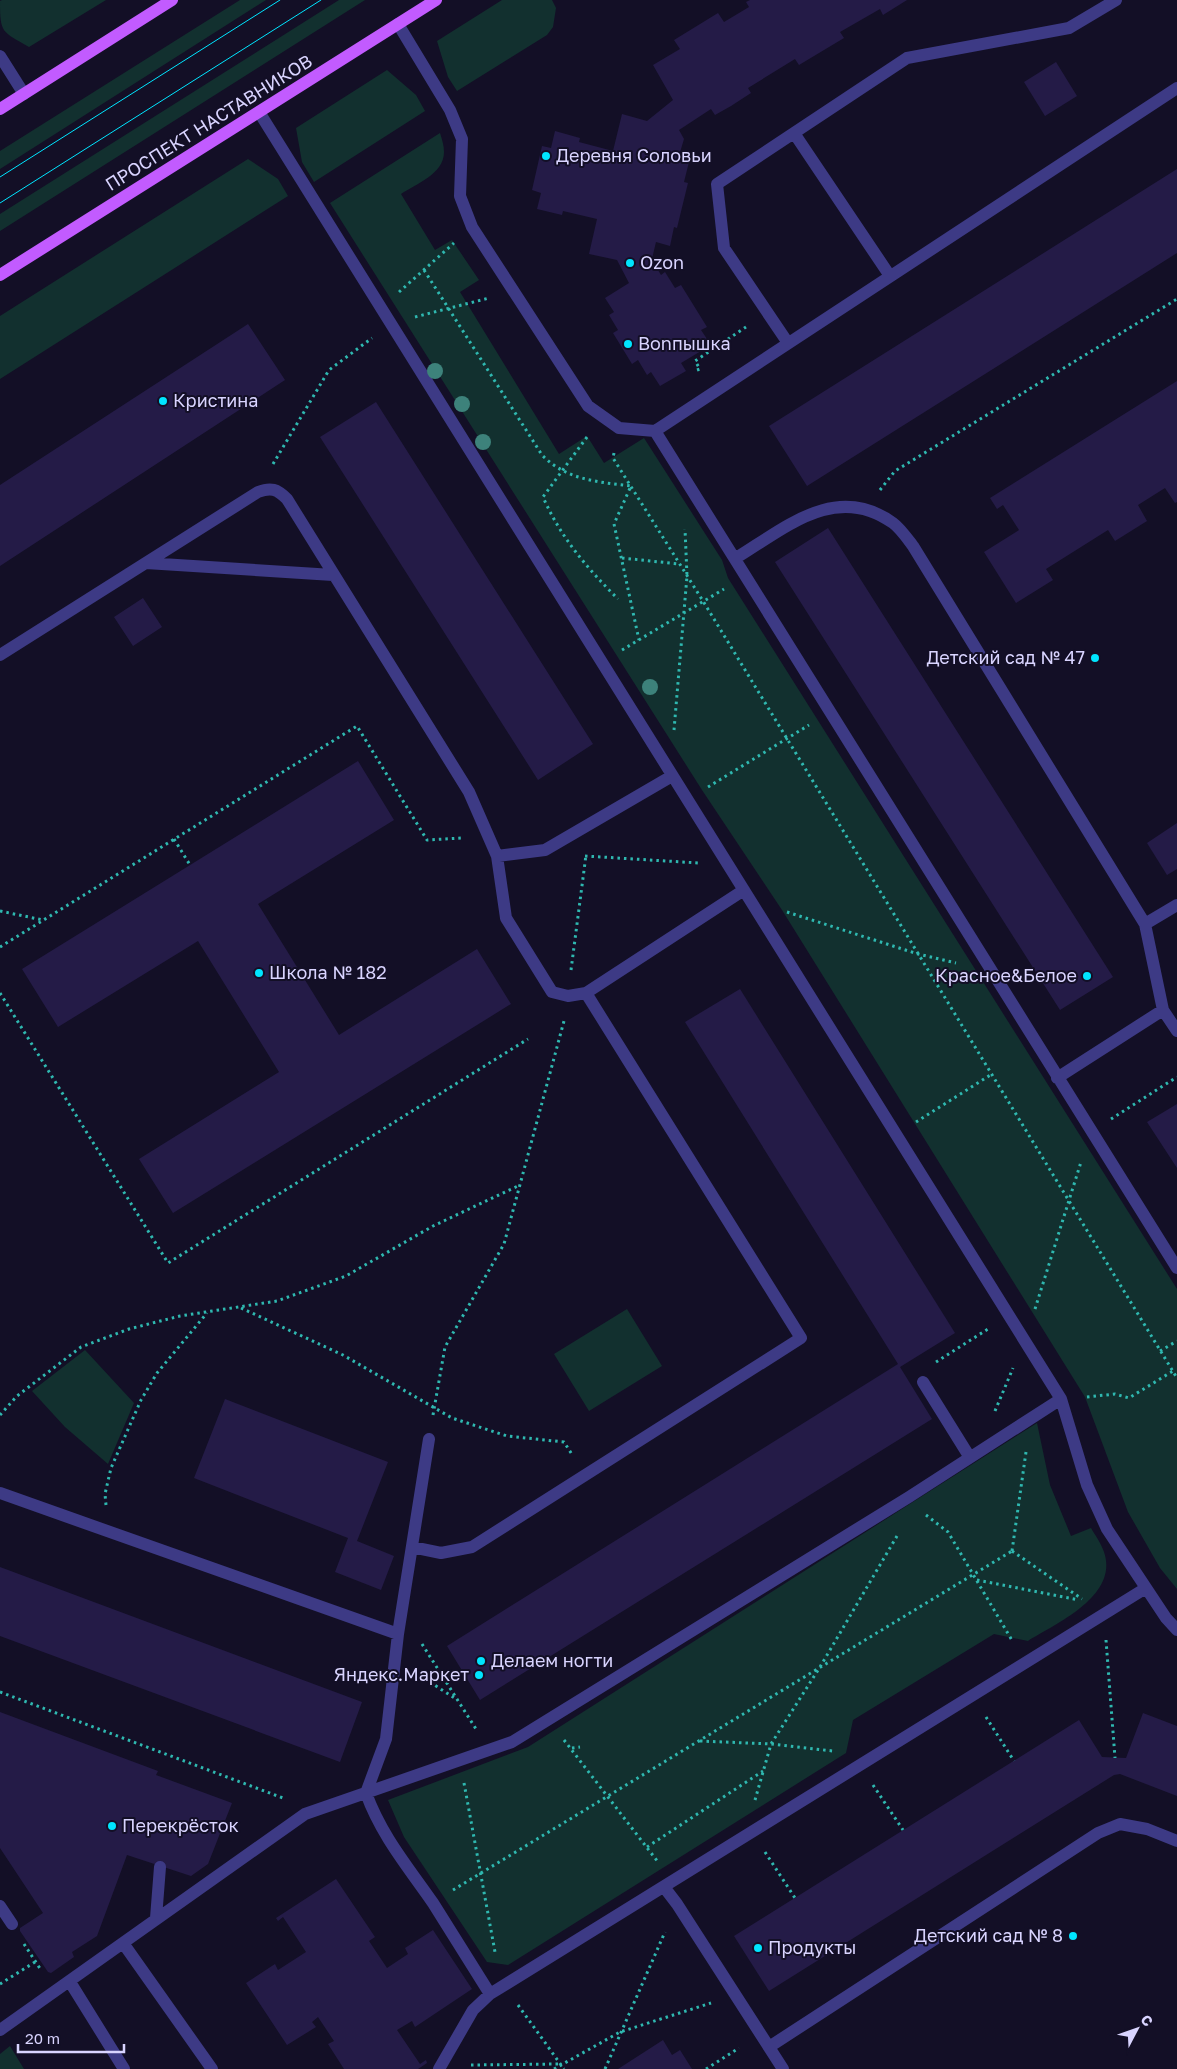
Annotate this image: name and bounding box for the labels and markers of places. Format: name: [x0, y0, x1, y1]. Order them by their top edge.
place label: Деревня Соловьи: [556, 144, 712, 166]
marker: Деревня Соловьи: [540, 150, 552, 162]
place label: Ozon: [640, 251, 684, 273]
marker: Ozon: [624, 257, 636, 269]
place label: Bonпышка: [638, 332, 731, 354]
marker: Bonпышка: [622, 338, 634, 350]
place label: Кристина: [173, 389, 258, 411]
marker: Кристина: [157, 395, 169, 407]
place label: Детский сад № 47: [926, 646, 1085, 668]
marker: Детский сад № 47: [1089, 652, 1101, 664]
place label: Школа № 182: [269, 961, 387, 983]
place label: Красное&Белое: [935, 964, 1077, 986]
marker: Школа № 182: [253, 967, 265, 979]
marker: Красное&Белое: [1081, 970, 1093, 982]
place label: Делаем ногти: [491, 1649, 613, 1671]
marker: Делаем ногти: [475, 1655, 487, 1667]
place label: Яндекс.Маркет: [334, 1663, 469, 1685]
marker: Яндекс.Маркет: [473, 1669, 485, 1681]
place label: Перекрёсток: [122, 1814, 239, 1836]
marker: Перекрёсток: [106, 1820, 118, 1832]
place label: Детский сад № 8: [914, 1924, 1063, 1946]
marker: Детский сад № 8: [1067, 1930, 1079, 1942]
place label: Продукты: [768, 1936, 856, 1958]
marker: Продукты: [752, 1942, 764, 1954]

